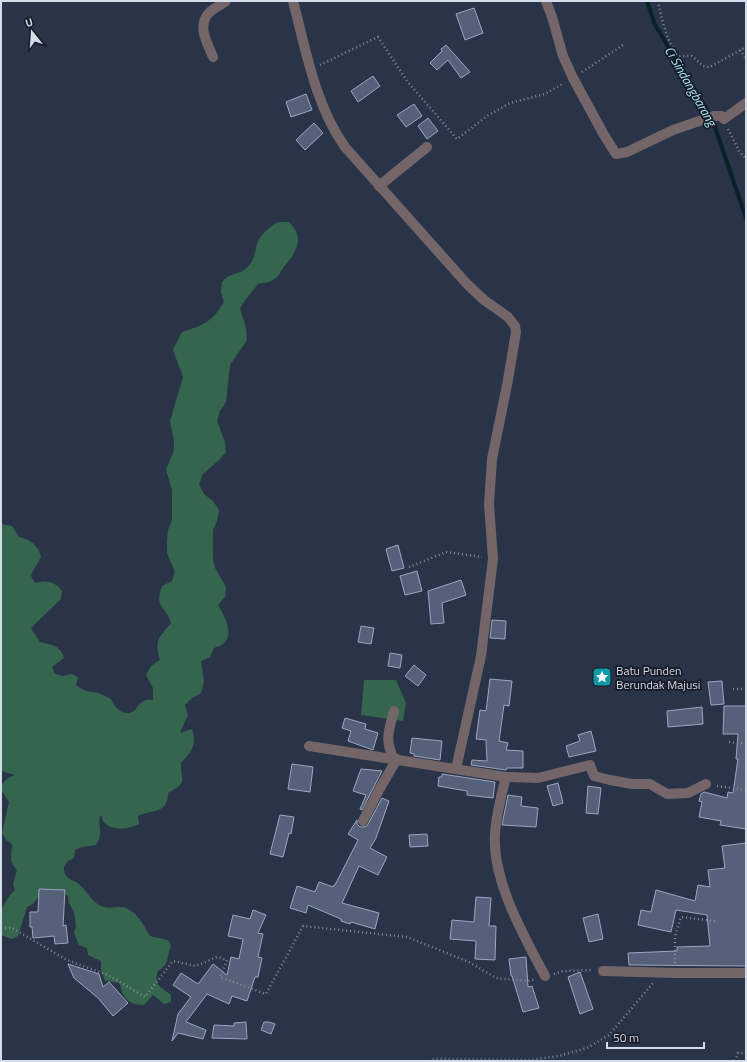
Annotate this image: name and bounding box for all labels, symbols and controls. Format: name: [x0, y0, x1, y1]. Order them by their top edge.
north arrow: [12, 12, 52, 52]
text: U: [23, 14, 35, 31]
water label: Ci Sindangbarang: [660, 42, 723, 131]
place label: Batu Punden Berundak Majusi: [616, 661, 700, 694]
place icon: Batu Punden Berundak Majusi: [591, 666, 613, 688]
scale bar: [607, 1024, 704, 1050]
text: 50 m: [613, 1028, 639, 1047]

